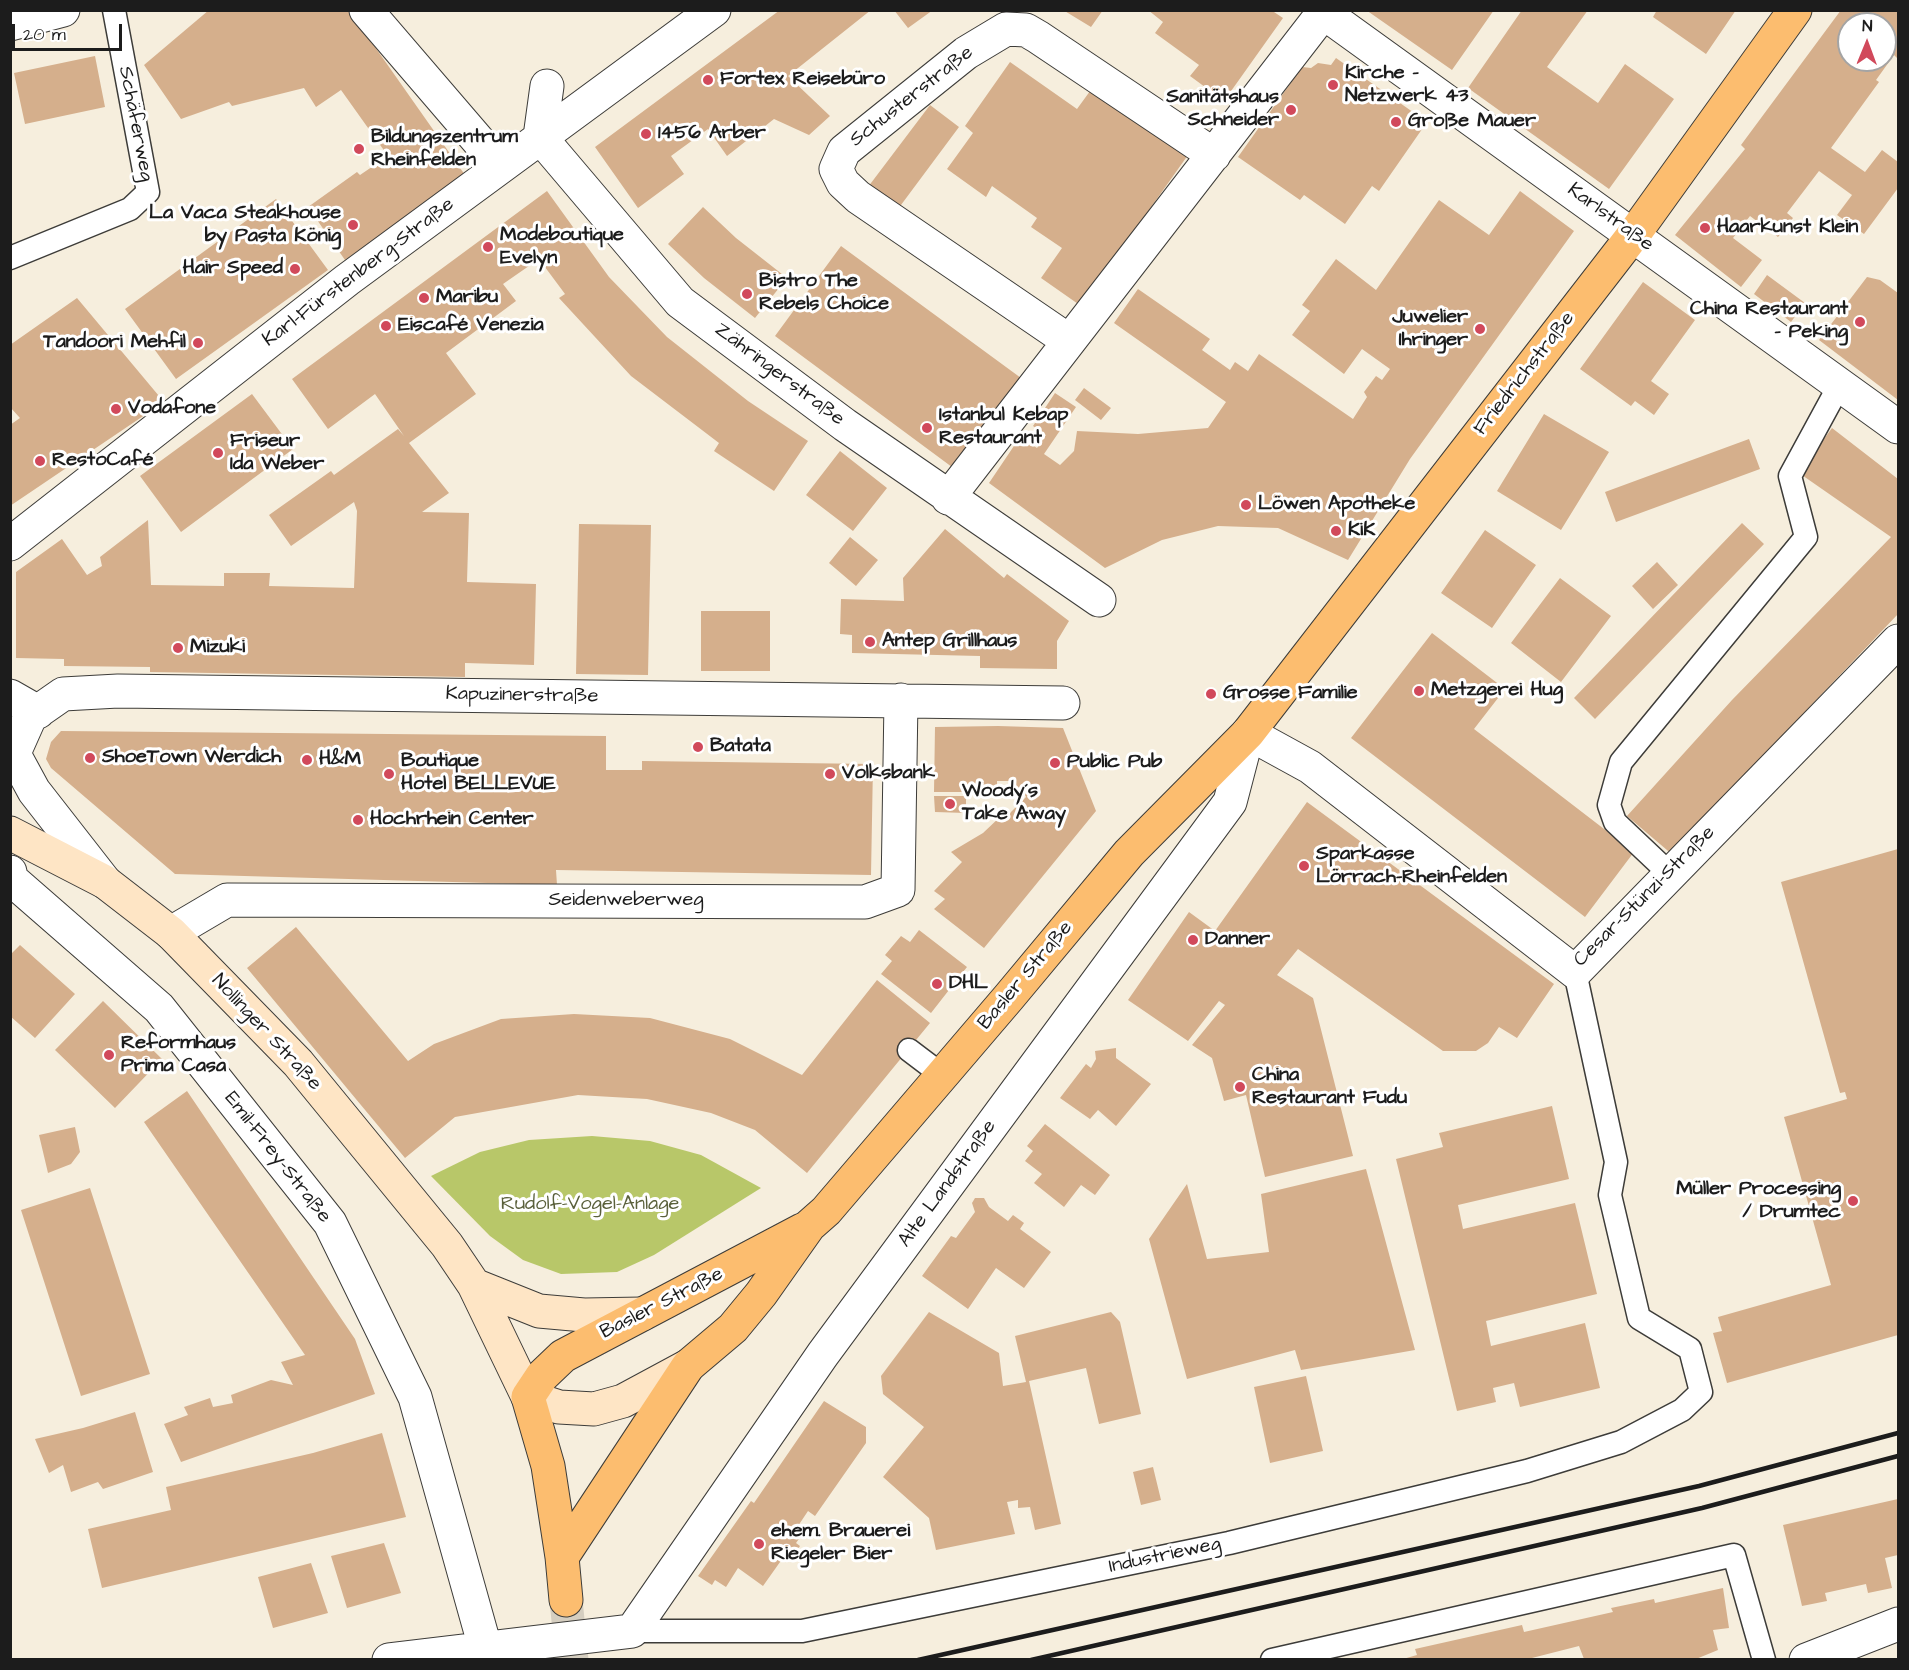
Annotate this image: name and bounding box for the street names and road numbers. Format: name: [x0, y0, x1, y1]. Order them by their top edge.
street label: Schusterstraße: [846, 41, 978, 153]
street label: Schäferweg: [112, 64, 158, 184]
street label: Karlstraße: [1562, 179, 1658, 257]
street label: Karl-Fürstenberg-Straße: [259, 193, 459, 353]
street label: Friedrichstraße: [1469, 308, 1581, 440]
street label: Zähringerstraße: [709, 318, 849, 432]
street label: Kapuzinerstraße: [445, 683, 599, 709]
street label: Cesar-Stünzi-Straße: [1569, 821, 1721, 973]
street label: Seidenweberweg: [548, 889, 704, 913]
street label: Basler Straße: [974, 917, 1078, 1035]
street label: Nollinger Straße: [206, 970, 326, 1096]
street label: Emil-Frey-Straße: [218, 1088, 336, 1228]
street label: Alte Landstraße: [894, 1116, 1002, 1252]
street label: Basler Straße: [597, 1263, 727, 1345]
street label: Industrieweg: [1107, 1532, 1223, 1580]

